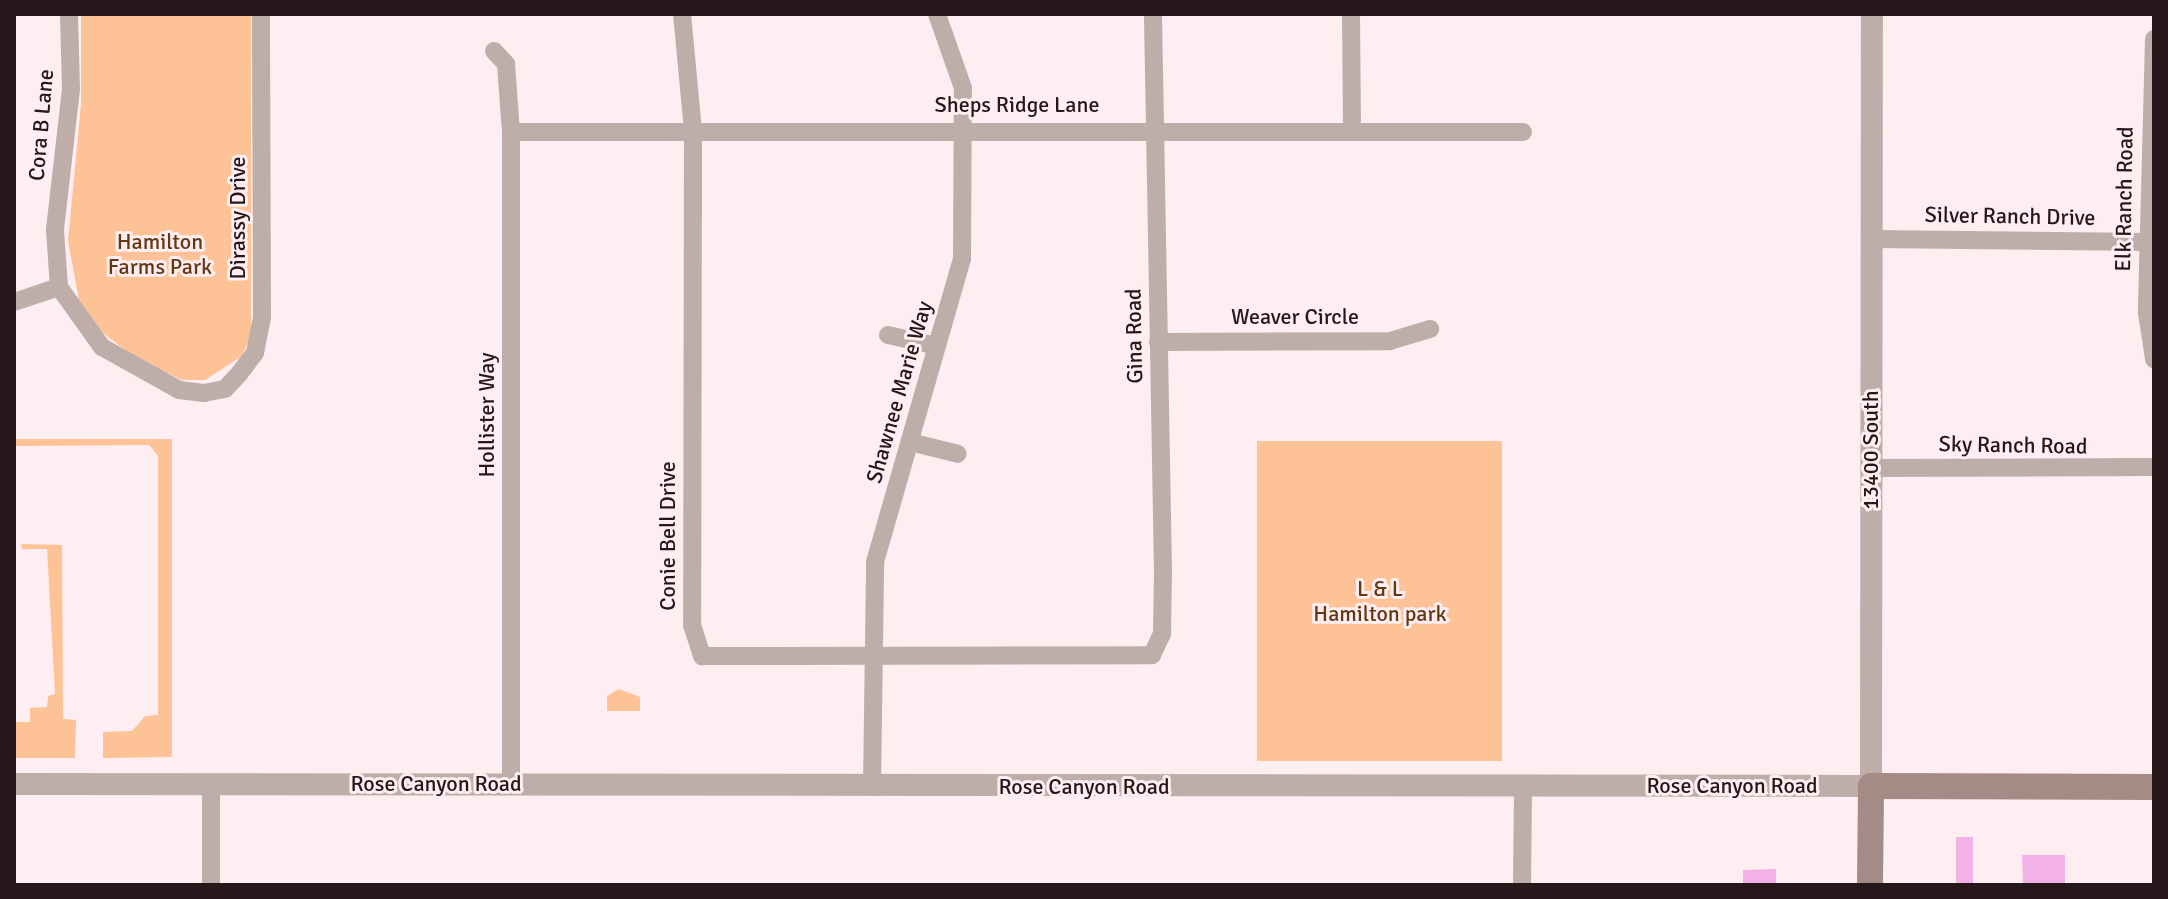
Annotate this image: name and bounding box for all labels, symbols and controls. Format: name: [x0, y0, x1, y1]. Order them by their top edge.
street label: Cora B Lane: [23, 68, 59, 182]
street label: Sheps Ridge Lane: [934, 92, 1100, 118]
street label: Elk Ranch Road: [2110, 126, 2138, 272]
street label: Dirassy Drive: [225, 157, 251, 279]
street label: Silver Ranch Drive: [1924, 201, 2096, 231]
park label: Hamilton Farms Park: [108, 228, 212, 280]
street label: Gina Road: [1120, 288, 1148, 384]
street label: Shawnee Marie Way: [860, 298, 938, 486]
street label: Weaver Circle: [1231, 304, 1359, 330]
street label: Hollister Way: [474, 353, 500, 477]
street label: 13400 South: [1858, 390, 1884, 510]
street label: Sky Ranch Road: [1938, 431, 2088, 459]
street label: Conie Bell Drive: [655, 461, 681, 611]
park label: L & L Hamilton park: [1313, 575, 1447, 626]
street label: Rose Canyon Road: [350, 771, 522, 797]
street label: Rose Canyon Road: [1646, 773, 1818, 799]
street label: Rose Canyon Road: [998, 774, 1170, 800]

